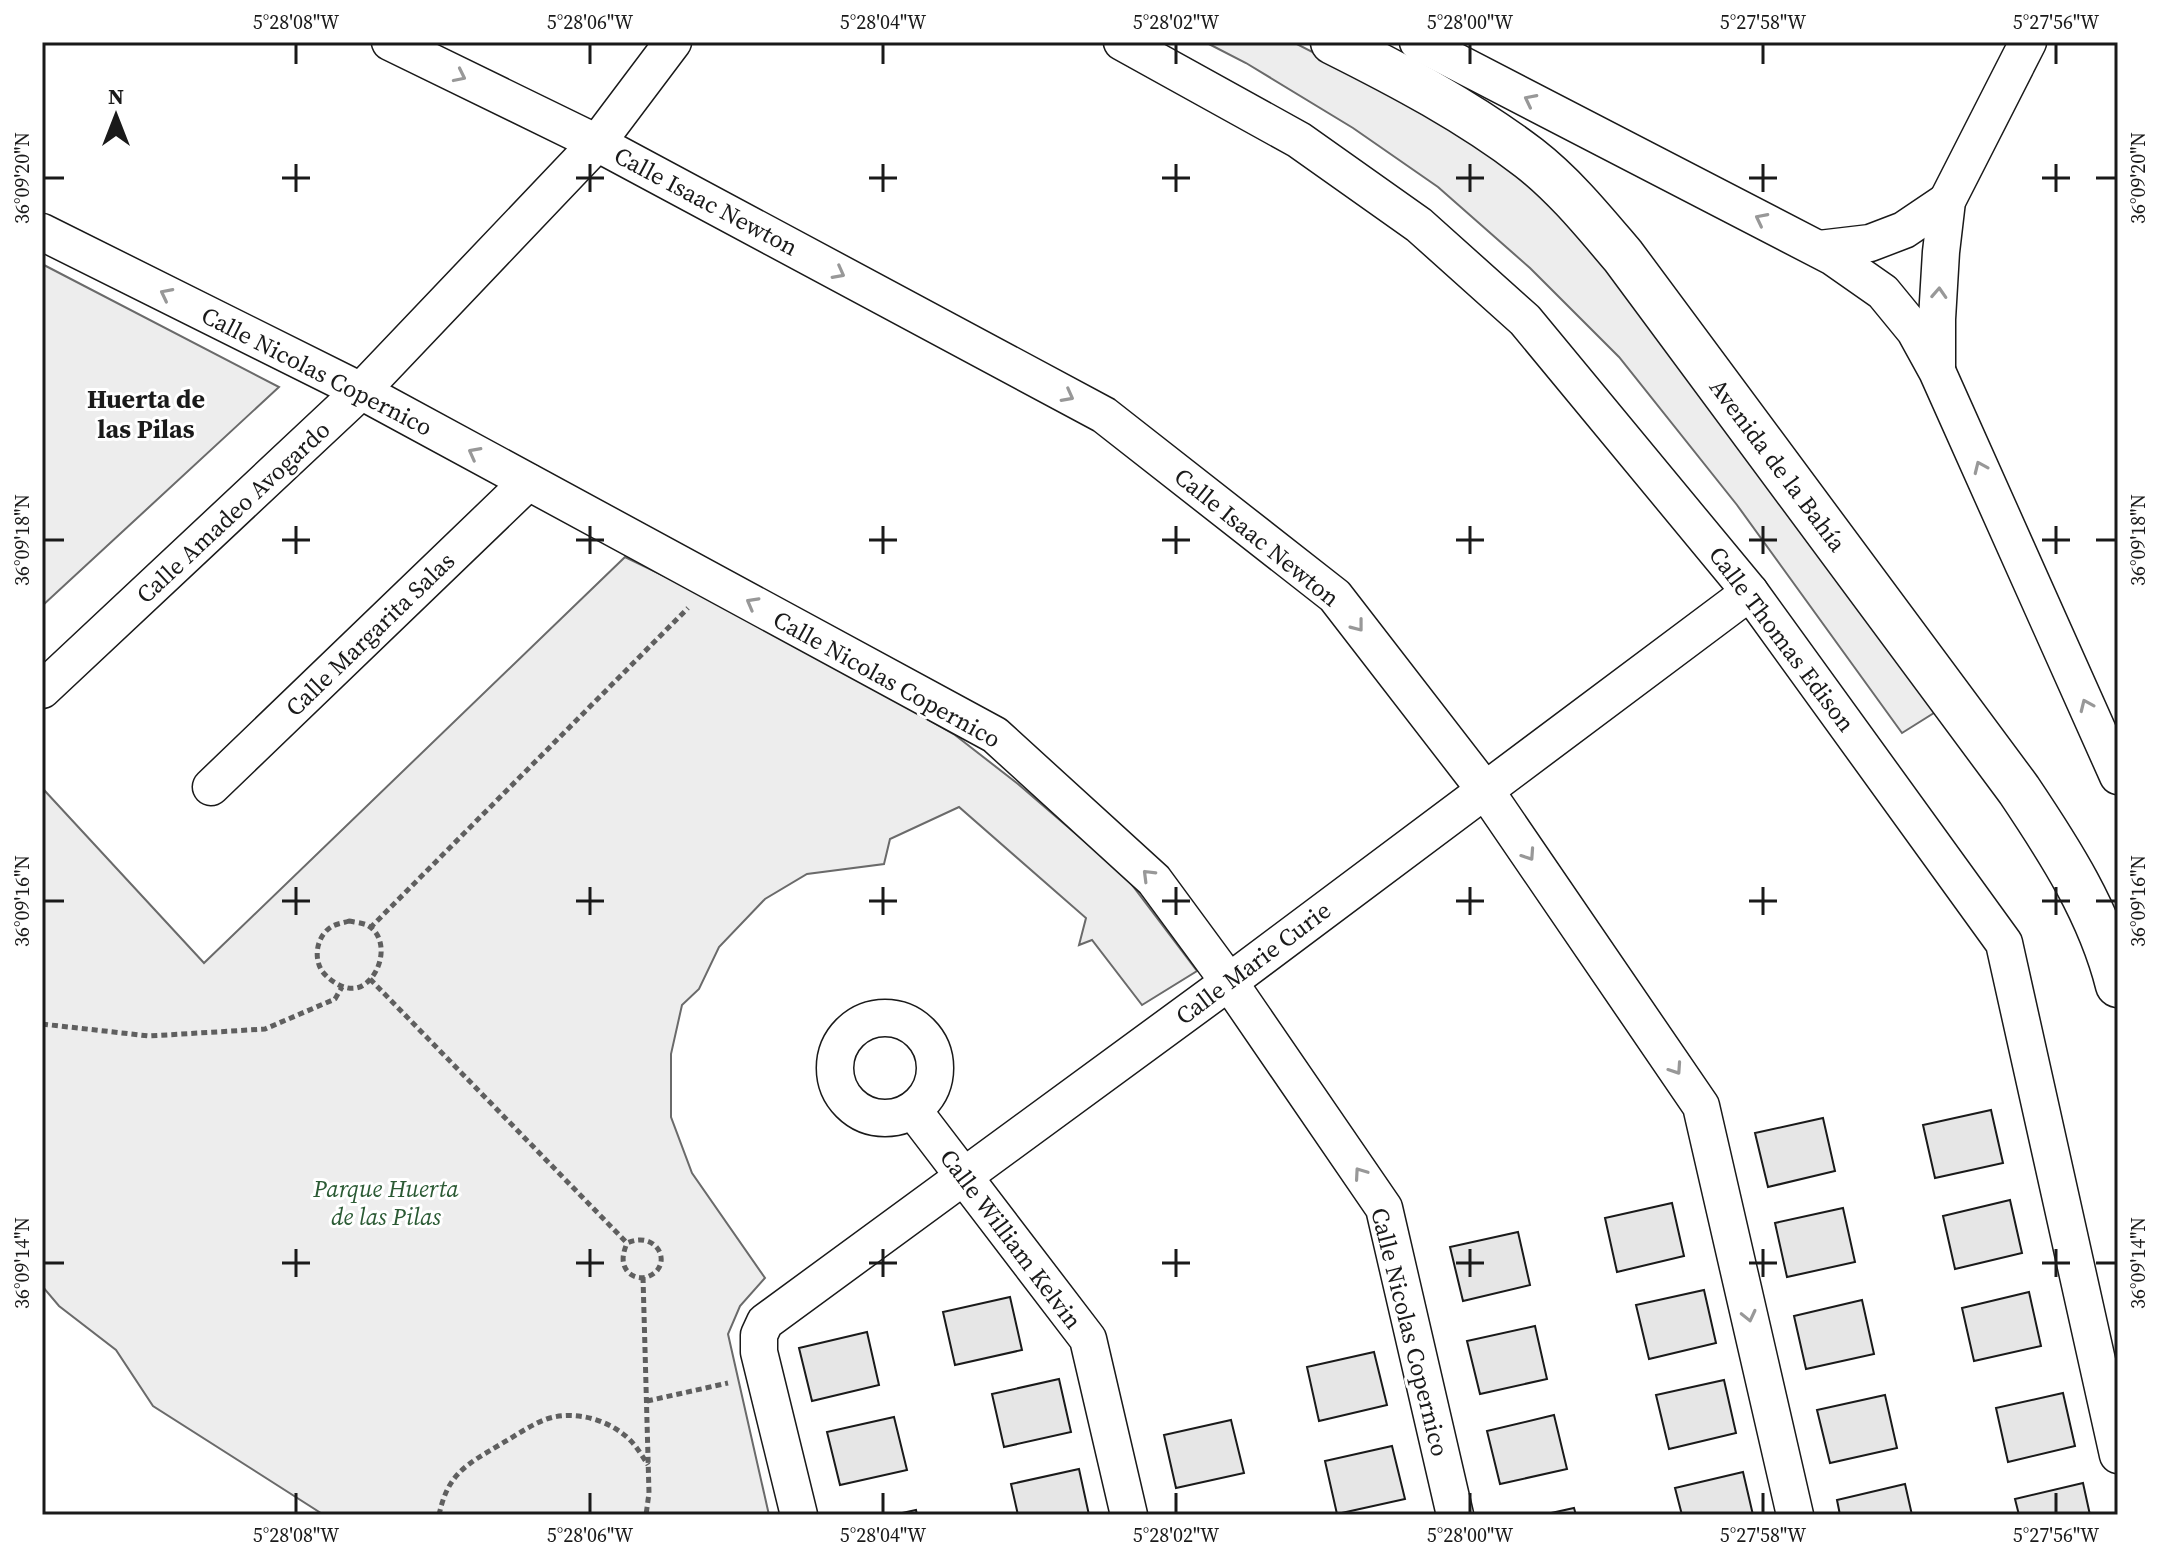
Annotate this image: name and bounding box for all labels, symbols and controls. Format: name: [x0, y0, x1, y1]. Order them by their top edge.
text: 5°28'08"W: [253, 8, 340, 36]
text: 5°28'06"W: [547, 8, 634, 36]
text: 5°28'04"W: [840, 8, 927, 36]
text: 5°28'02"W: [1133, 8, 1220, 36]
text: 5°28'00"W: [1427, 8, 1514, 36]
text: 5°27'58"W: [1720, 8, 1807, 36]
text: 5°27'56"W: [2013, 8, 2100, 36]
one-way arrow: [452, 66, 467, 82]
north arrow: [76, 76, 156, 156]
text: N: [108, 81, 124, 111]
one-way arrow: [1523, 94, 1538, 110]
text: 36°09'20"N: [8, 132, 36, 224]
text: 36°09'20"N: [2124, 132, 2152, 224]
street label: Calle Isaac Newton: [608, 139, 804, 263]
one-way arrow: [1754, 214, 1769, 229]
one-way arrow: [830, 263, 845, 278]
one-way arrow: [1930, 286, 1947, 299]
one-way arrow: [160, 288, 175, 304]
street label: Calle Nicolas Copernico: [196, 298, 438, 444]
street label: Avenida de la Bahía: [1702, 372, 1854, 559]
district label: Huerta de las Pilas: [87, 381, 205, 447]
one-way arrow: [1060, 386, 1074, 401]
street label: Calle Amadeo Avogardo: [129, 413, 337, 611]
one-way arrow: [468, 447, 482, 462]
street label: Calle Isaac Newton: [1168, 460, 1346, 614]
one-way arrow: [1974, 461, 1990, 475]
text: 36°09'18"N: [8, 494, 36, 586]
text: 36°09'18"N: [2124, 494, 2152, 586]
street label: Calle Thomas Edison: [1701, 539, 1863, 739]
street label: Calle Margarita Salas: [278, 544, 462, 724]
one-way arrow: [746, 597, 761, 613]
street label: Calle Nicolas Copernico: [767, 603, 1007, 755]
one-way arrow: [1348, 617, 1362, 632]
one-way arrow: [2080, 698, 2096, 713]
one-way arrow: [1519, 846, 1534, 860]
text: 36°09'16"N: [8, 855, 36, 947]
text: 36°09'16"N: [2124, 855, 2152, 947]
one-way arrow: [1143, 870, 1157, 884]
street label: Calle Marie Curie: [1169, 894, 1337, 1032]
one-way arrow: [1666, 1061, 1681, 1075]
street label: Calle William Kelvin: [932, 1142, 1090, 1336]
one-way arrow: [1355, 1167, 1370, 1181]
park label: Parque Huerta de las Pilas: [312, 1172, 459, 1233]
street label: Calle Nicolas Copernico: [1363, 1204, 1457, 1460]
text: 36°09'14"N: [8, 1217, 36, 1309]
text: 36°09'14"N: [2124, 1217, 2152, 1309]
one-way arrow: [1740, 1309, 1757, 1322]
text: 5°28'08"W: [253, 1521, 340, 1549]
text: 5°28'06"W: [547, 1521, 634, 1549]
text: 5°28'04"W: [840, 1521, 927, 1549]
text: 5°28'02"W: [1133, 1521, 1220, 1549]
text: 5°28'00"W: [1427, 1521, 1514, 1549]
text: 5°27'58"W: [1720, 1521, 1807, 1549]
text: 5°27'56"W: [2013, 1521, 2100, 1549]

